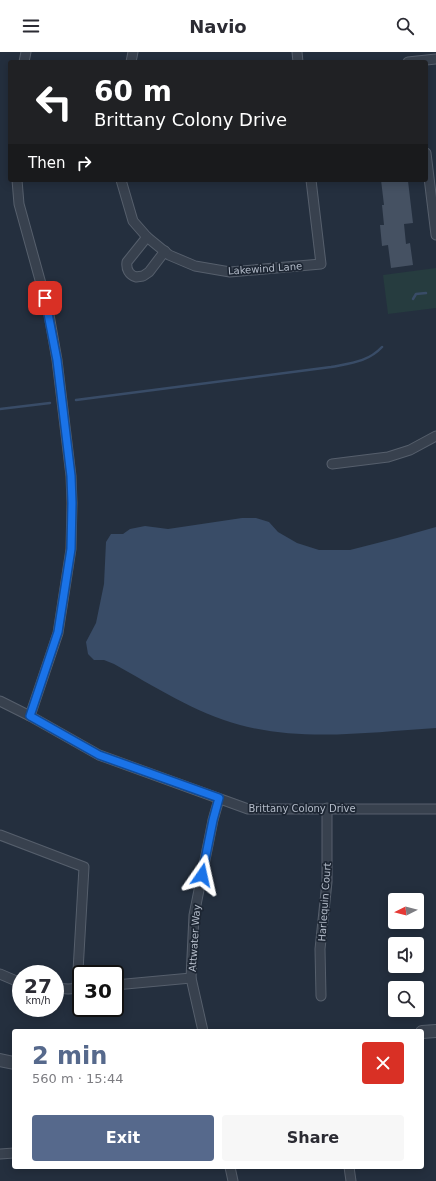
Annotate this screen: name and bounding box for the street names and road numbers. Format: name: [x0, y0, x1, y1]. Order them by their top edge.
street label: Lakewind Lane: [228, 260, 302, 277]
street label: Brittany Colony Drive: [248, 803, 356, 814]
street label: Harlequin Court: [316, 862, 333, 942]
street label: Attwater Way: [187, 904, 202, 972]

